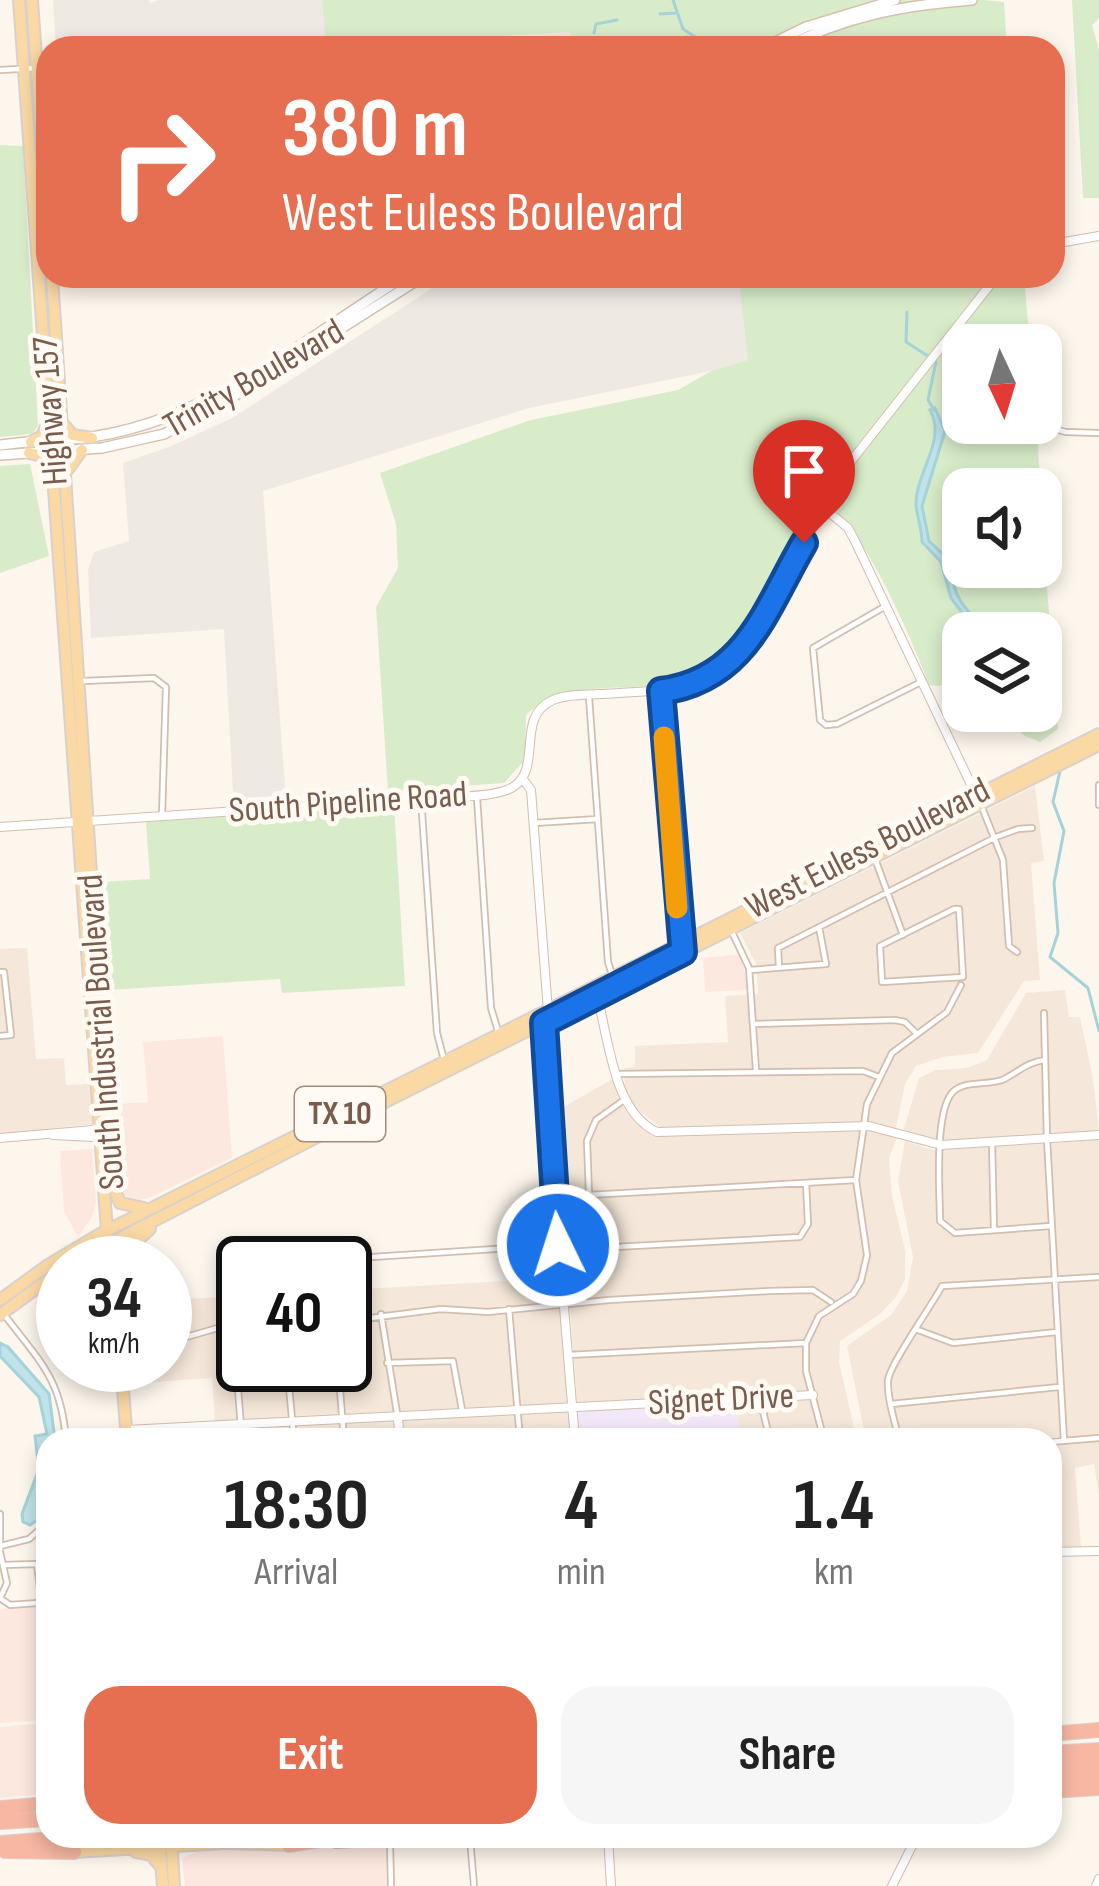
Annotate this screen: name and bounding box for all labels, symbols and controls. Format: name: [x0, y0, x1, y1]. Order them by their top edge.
text: 380 m: [282, 79, 468, 180]
icon: right: [84, 84, 240, 240]
text: West Euless Boulevard: [282, 181, 684, 246]
street label: Trinity Boulevard: [156, 310, 352, 448]
north arrow: [942, 324, 1062, 444]
map controls: [942, 324, 1062, 732]
street label: Highway 157: [24, 335, 78, 487]
pin: [753, 420, 855, 543]
icon: arrive: [771, 438, 837, 504]
button: sound: [942, 468, 1062, 588]
button: layers: [942, 612, 1062, 732]
street label: West Euless Boulevard: [739, 769, 997, 929]
street label: South Pipeline Road: [228, 773, 468, 833]
street label: South Industrial Boulevard: [70, 873, 134, 1191]
road number: TX 10: [295, 1087, 385, 1141]
position arrow: [495, 1182, 621, 1308]
speed limit sign: 40: [216, 1236, 372, 1392]
text: 34: [87, 1263, 141, 1335]
text: km/h: [88, 1326, 140, 1362]
street label: Signet Drive: [647, 1375, 795, 1425]
text: 18:30: [224, 1463, 369, 1550]
text: 4: [565, 1463, 598, 1550]
text: 1.4: [794, 1463, 874, 1550]
text: Arrival: [254, 1549, 338, 1596]
text: min: [557, 1549, 606, 1596]
text: km: [814, 1549, 854, 1596]
button: Exit: [84, 1686, 537, 1824]
button: Share: [561, 1686, 1014, 1824]

